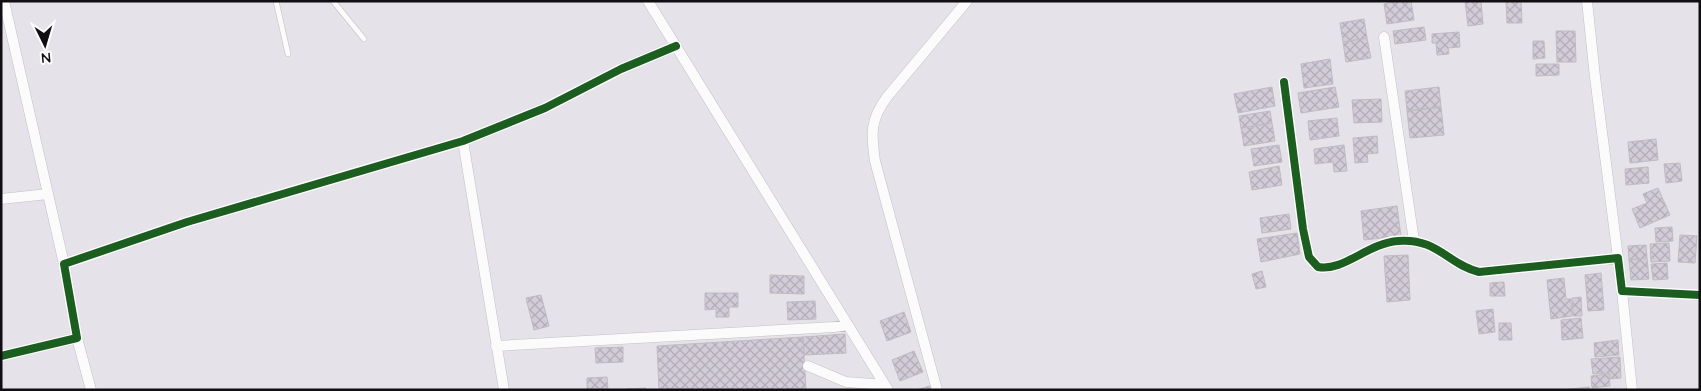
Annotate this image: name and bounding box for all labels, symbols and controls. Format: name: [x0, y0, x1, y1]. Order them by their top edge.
north arrow: [20, 20, 70, 70]
text: N: [40, 49, 52, 67]

